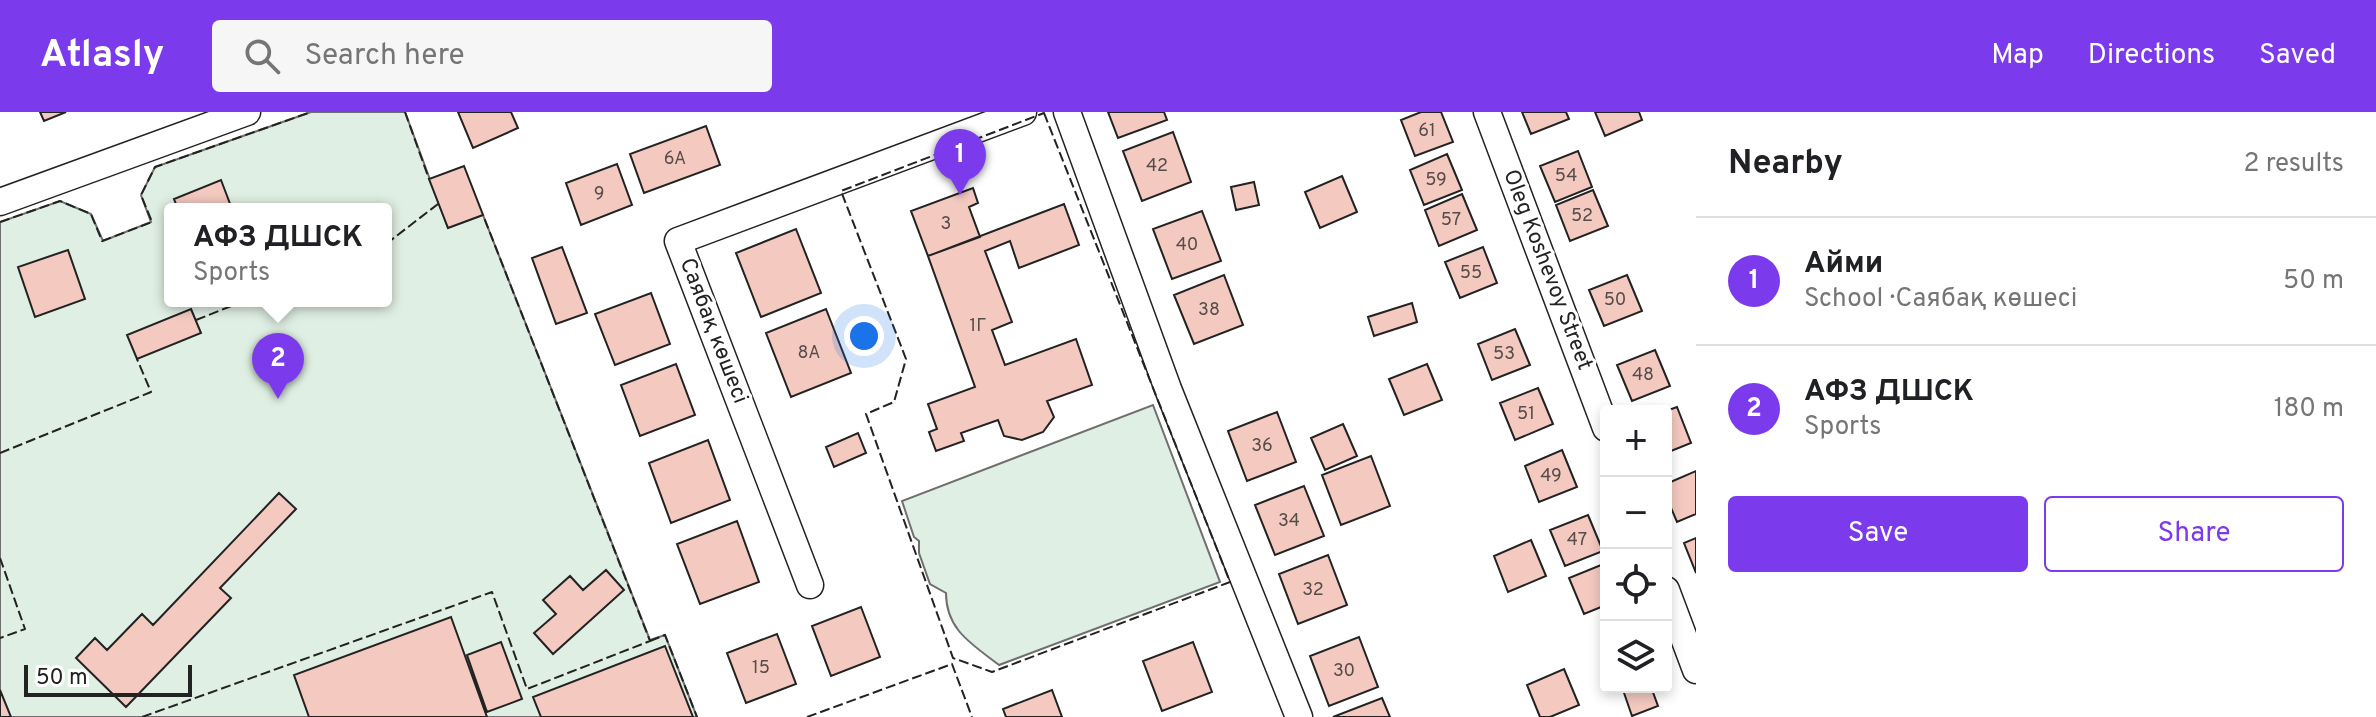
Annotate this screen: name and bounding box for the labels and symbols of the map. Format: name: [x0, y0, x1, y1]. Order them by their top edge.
house number: 61: [1418, 120, 1436, 143]
pin: 1: [934, 129, 986, 195]
house number: 6А: [664, 148, 686, 171]
house number: 42: [1146, 155, 1168, 178]
house number: 54: [1555, 165, 1577, 188]
street label: Oleg Koshevoy Street: [1496, 166, 1598, 374]
house number: 59: [1425, 169, 1447, 192]
house number: 9: [594, 183, 604, 206]
house number: 52: [1571, 205, 1593, 228]
house number: 57: [1441, 209, 1461, 232]
house number: 3: [941, 213, 951, 236]
house number: 40: [1176, 234, 1198, 257]
street label: Саябақ көшесі: [673, 254, 753, 408]
house number: 55: [1460, 262, 1482, 285]
house number: 50: [1604, 289, 1626, 312]
house number: 38: [1198, 299, 1220, 322]
house number: 1Г: [970, 315, 986, 338]
your location: [844, 316, 884, 356]
pin: 2: [252, 333, 304, 399]
house number: 8А: [797, 342, 821, 365]
house number: 53: [1493, 343, 1515, 366]
house number: 48: [1632, 364, 1654, 387]
house number: 51: [1517, 403, 1535, 426]
house number: 36: [1251, 435, 1273, 458]
house number: 49: [1540, 465, 1562, 488]
house number: 34: [1278, 510, 1300, 533]
house number: 47: [1567, 529, 1587, 552]
house number: 32: [1302, 579, 1324, 602]
house number: 15: [752, 657, 770, 680]
house number: 30: [1333, 660, 1355, 683]
scale bar: [24, 661, 192, 697]

